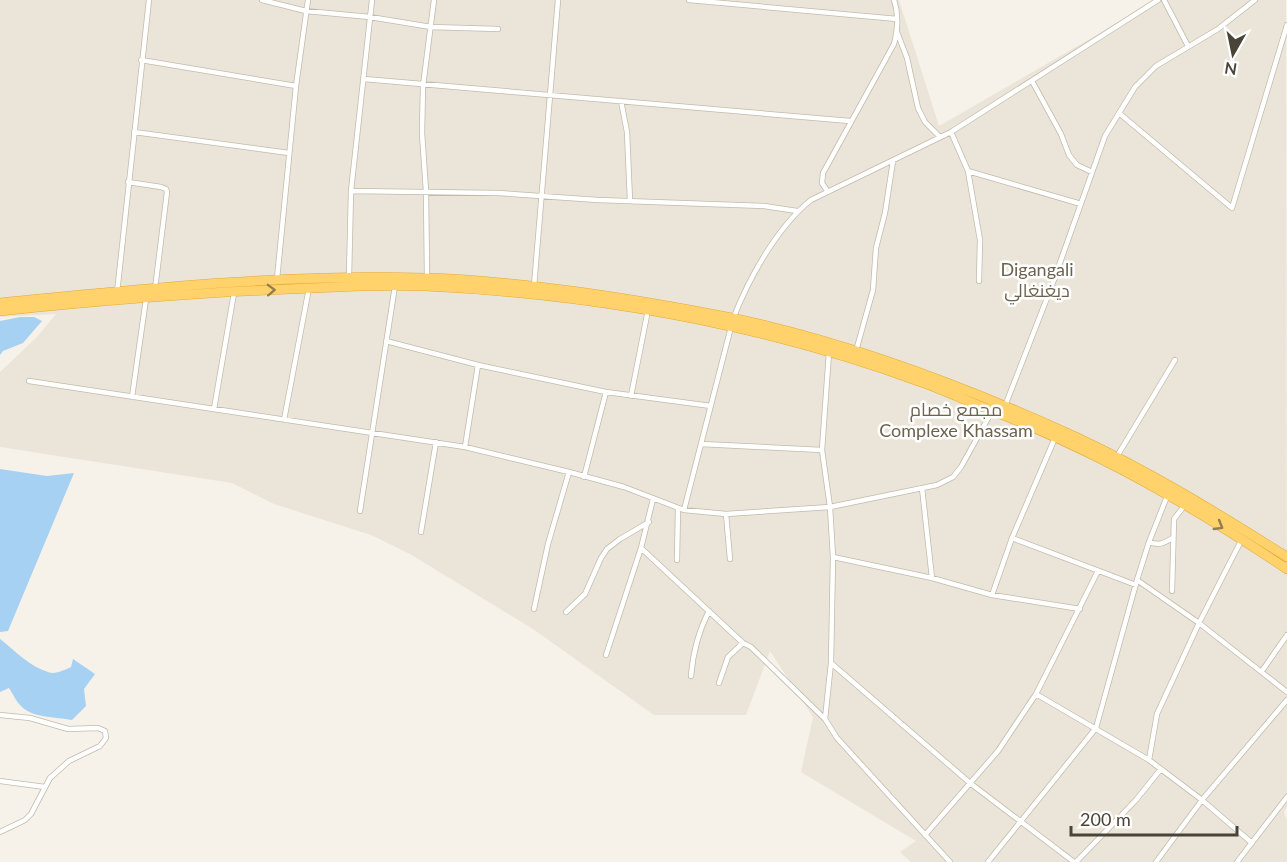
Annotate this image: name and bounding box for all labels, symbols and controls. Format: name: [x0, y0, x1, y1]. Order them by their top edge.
north arrow: [1203, 24, 1263, 84]
text: N: [1223, 59, 1238, 80]
district label: Digangali ديغنغالي: [1000, 258, 1074, 305]
one-way arrow: [266, 283, 275, 296]
district label: مجمع خصام Complexe Khassam: [879, 398, 1033, 441]
one-way arrow: [1213, 518, 1223, 530]
scale bar: [1071, 799, 1238, 837]
text: 200 m: [1080, 808, 1131, 830]

